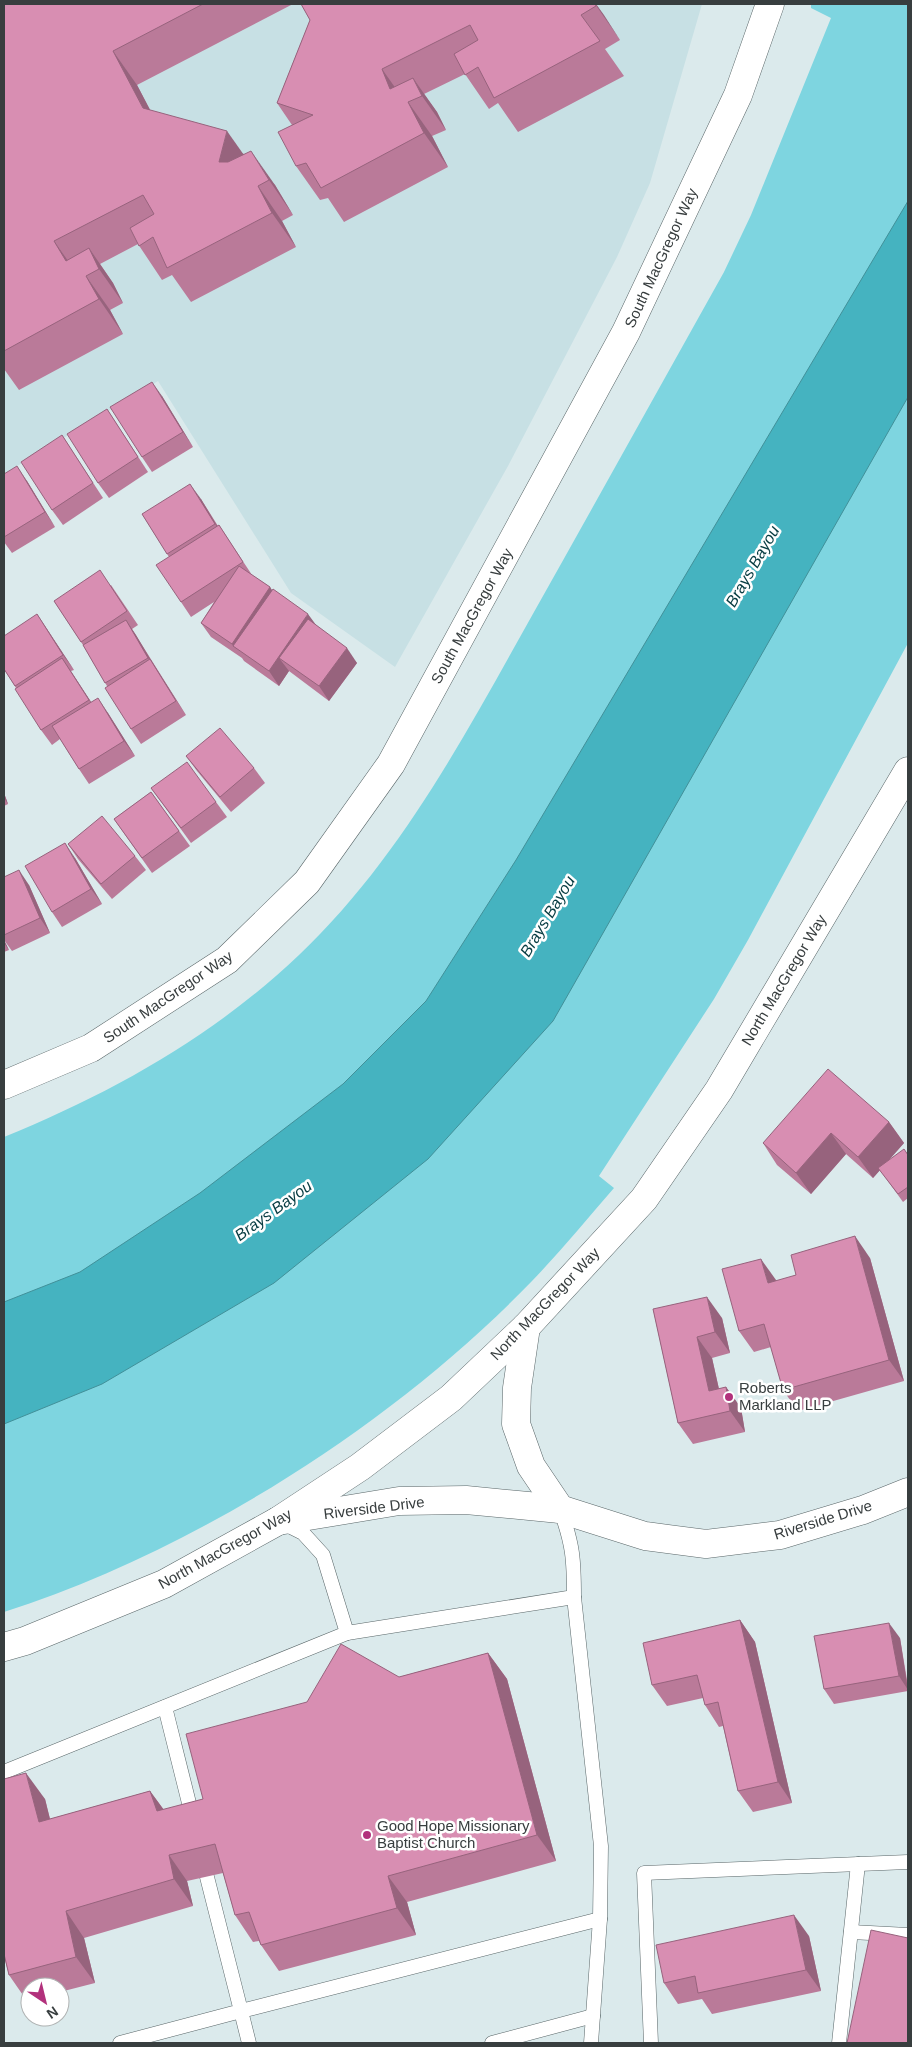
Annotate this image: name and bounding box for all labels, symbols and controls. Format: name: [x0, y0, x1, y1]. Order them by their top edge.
street label: South MacGregor Way: [621, 185, 701, 330]
water label: Brays Bayou: [722, 523, 783, 610]
street label: South MacGregor Way: [427, 545, 516, 686]
water label: Brays Bayou: [517, 873, 578, 960]
street label: North MacGregor Way: [738, 911, 830, 1048]
street label: South MacGregor Way: [100, 947, 236, 1046]
water label: Brays Bayou: [232, 1177, 315, 1244]
street label: North MacGregor Way: [487, 1244, 603, 1363]
place label: Roberts Markland LLP: [739, 1379, 832, 1413]
marker: Roberts Markland LLP: [723, 1391, 735, 1403]
street label: Riverside Drive: [322, 1493, 425, 1522]
street label: Riverside Drive: [772, 1497, 874, 1543]
street label: North MacGregor Way: [155, 1505, 295, 1592]
place label: Good Hope Missionary Baptist Church: [377, 1817, 530, 1851]
marker: Good Hope Missionary Baptist Church: [361, 1829, 373, 1841]
north arrow: [20, 1977, 70, 2027]
text: N: [44, 2003, 61, 2022]

